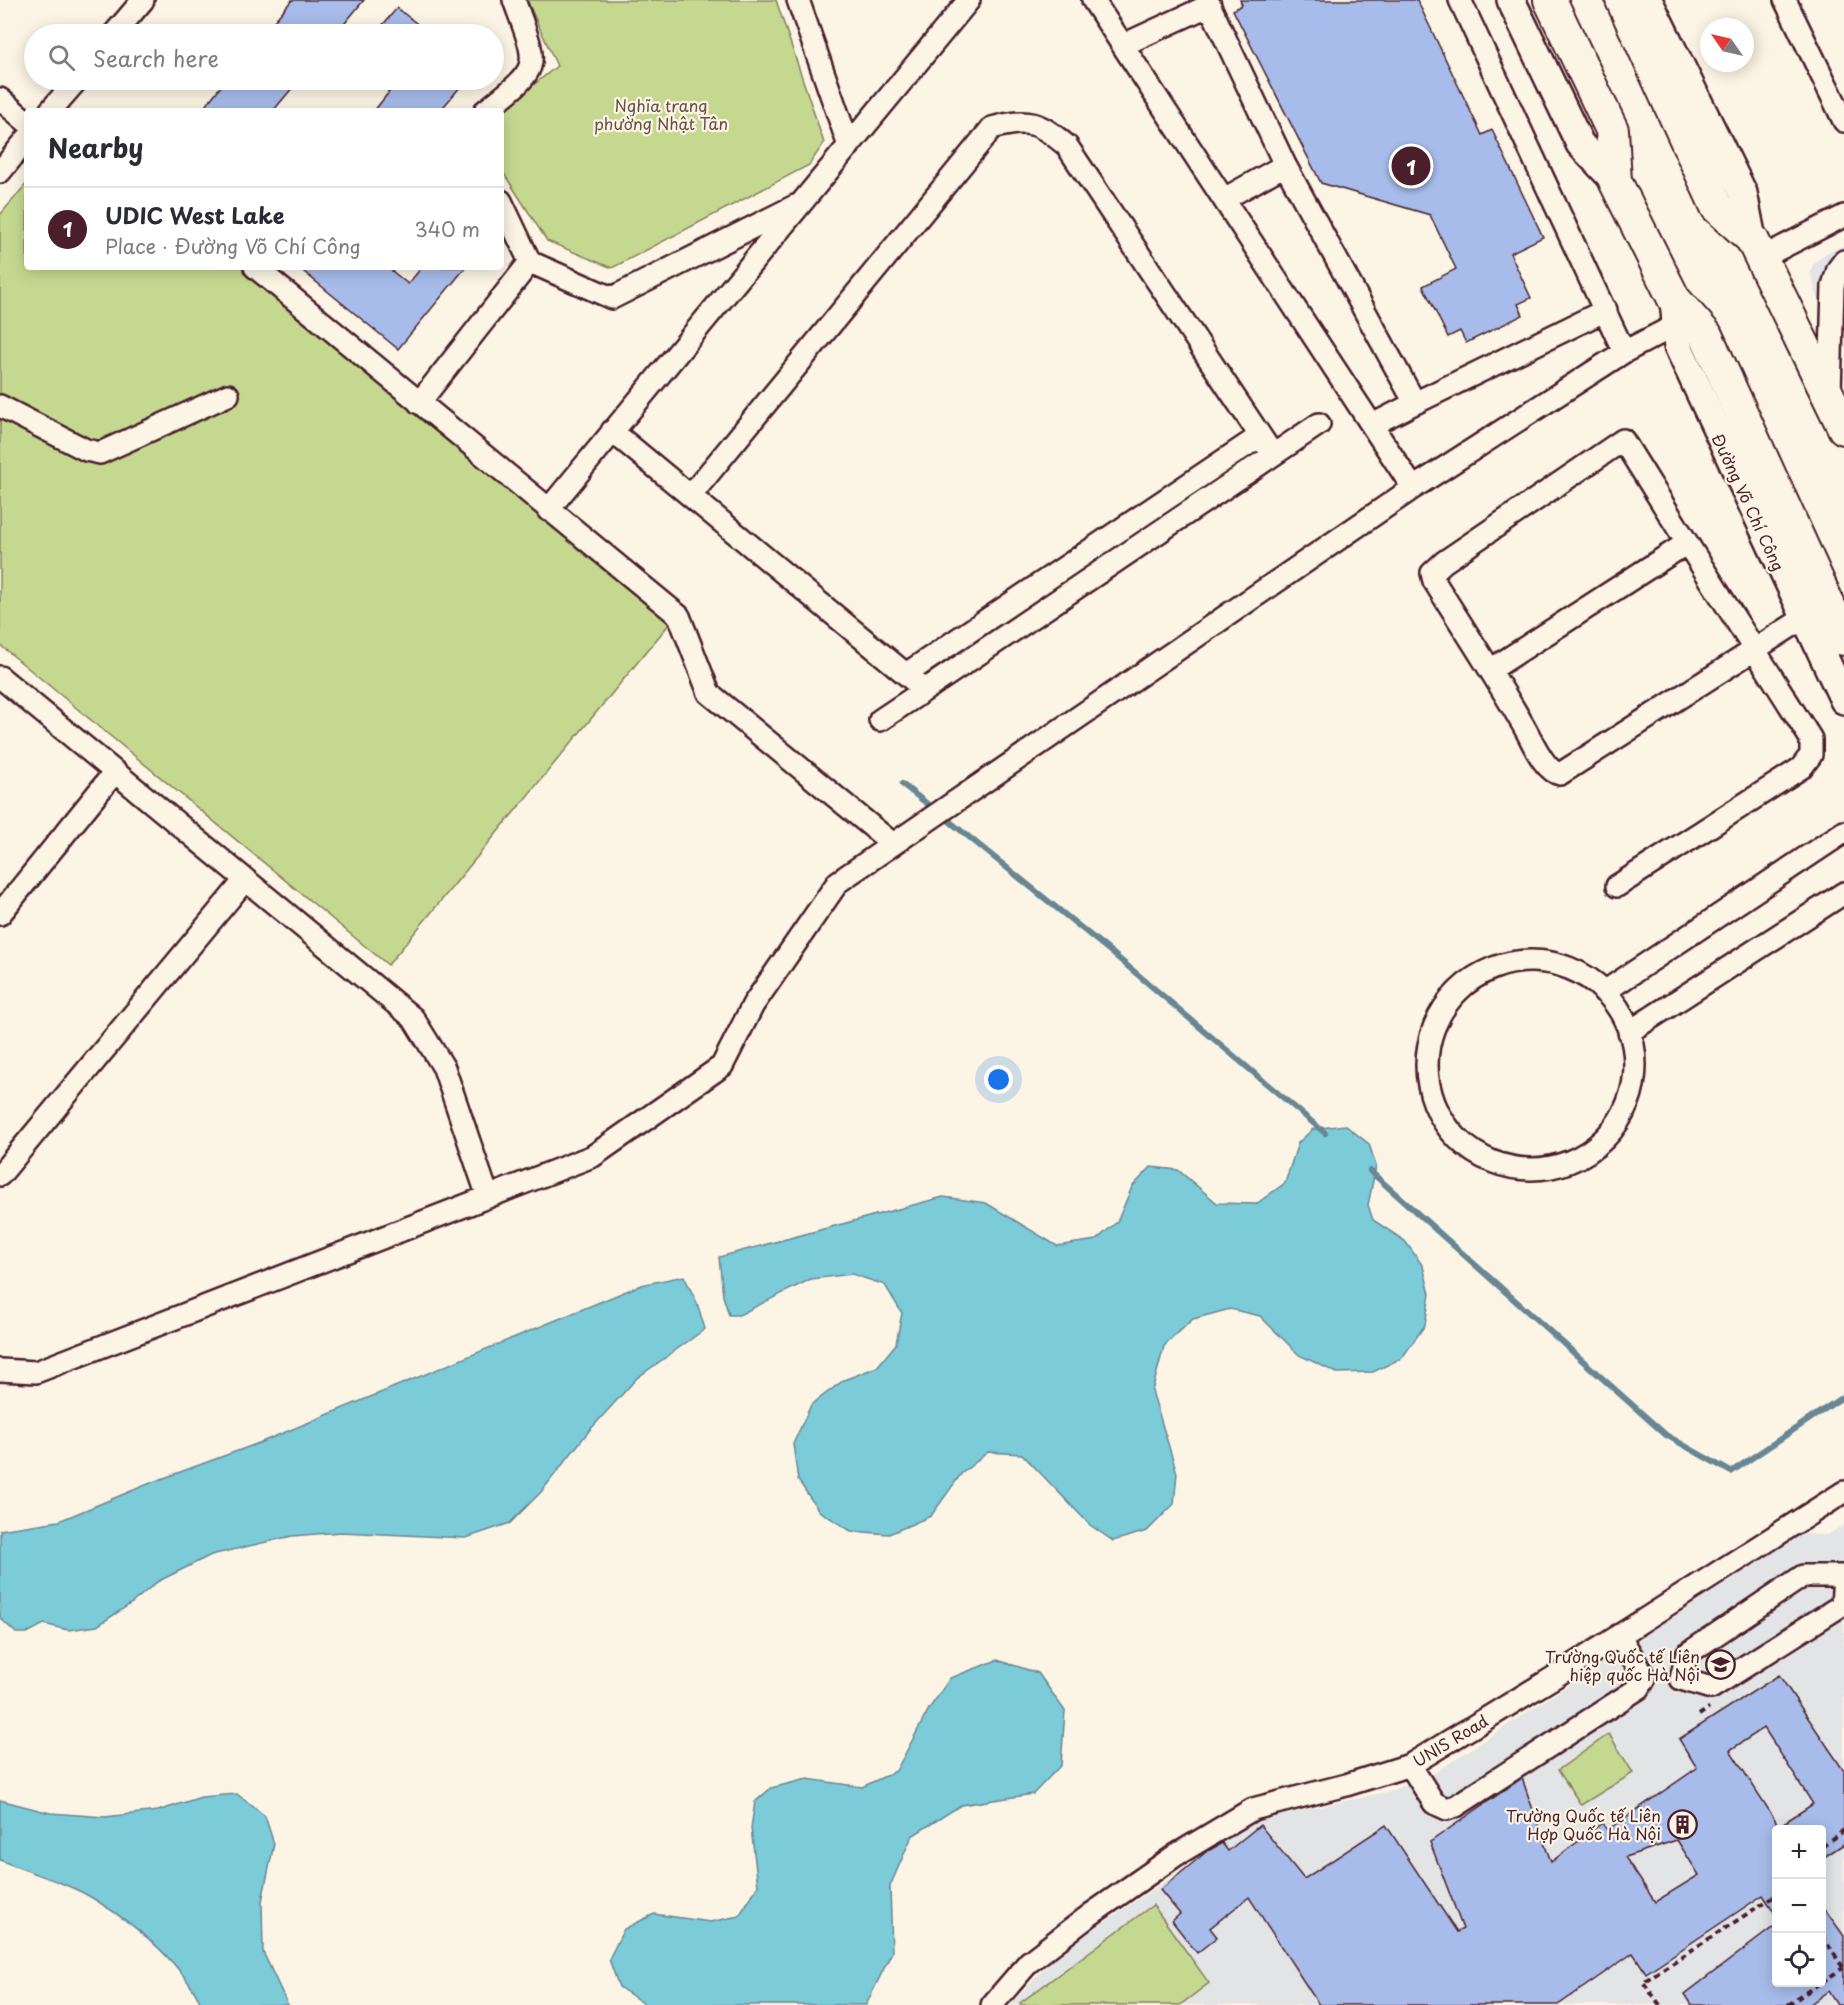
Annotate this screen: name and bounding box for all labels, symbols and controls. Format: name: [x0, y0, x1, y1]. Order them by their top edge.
north arrow: [1700, 18, 1754, 72]
search box: [24, 24, 504, 90]
icon: search: [45, 41, 78, 74]
text: Search here: [93, 41, 219, 74]
park label: Nghĩa trang phường Nhật Tân: [594, 93, 728, 135]
text: Nearby: [48, 128, 143, 167]
pin: 1: [1392, 144, 1430, 188]
text: UDIC West Lake: [105, 198, 285, 231]
text: 1: [63, 214, 72, 244]
text: 340 m: [415, 214, 480, 244]
text: Place · Đường Võ Chí Công: [105, 231, 361, 261]
street label: Đường Võ Chí Công: [1707, 429, 1791, 575]
your location: [984, 1065, 1013, 1094]
place label: Trường Quốc tế Liên hiệp quốc Hà Nội: [1545, 1644, 1700, 1686]
school or university icon: Trường Quốc tế Liên hiệp quốc Hà Nội: [1705, 1649, 1737, 1681]
street label: UNIS Road: [1408, 1708, 1492, 1772]
place label: Trường Quốc tế Liên Hợp Quốc Hà Nội: [1506, 1803, 1661, 1845]
building icon: Trường Quốc tế Liên Hợp Quốc Hà Nội: [1666, 1808, 1698, 1840]
map controls: [1772, 1825, 1826, 1987]
button: +: [1772, 1825, 1826, 1879]
button: −: [1772, 1879, 1826, 1933]
button: locate: [1772, 1933, 1826, 1987]

